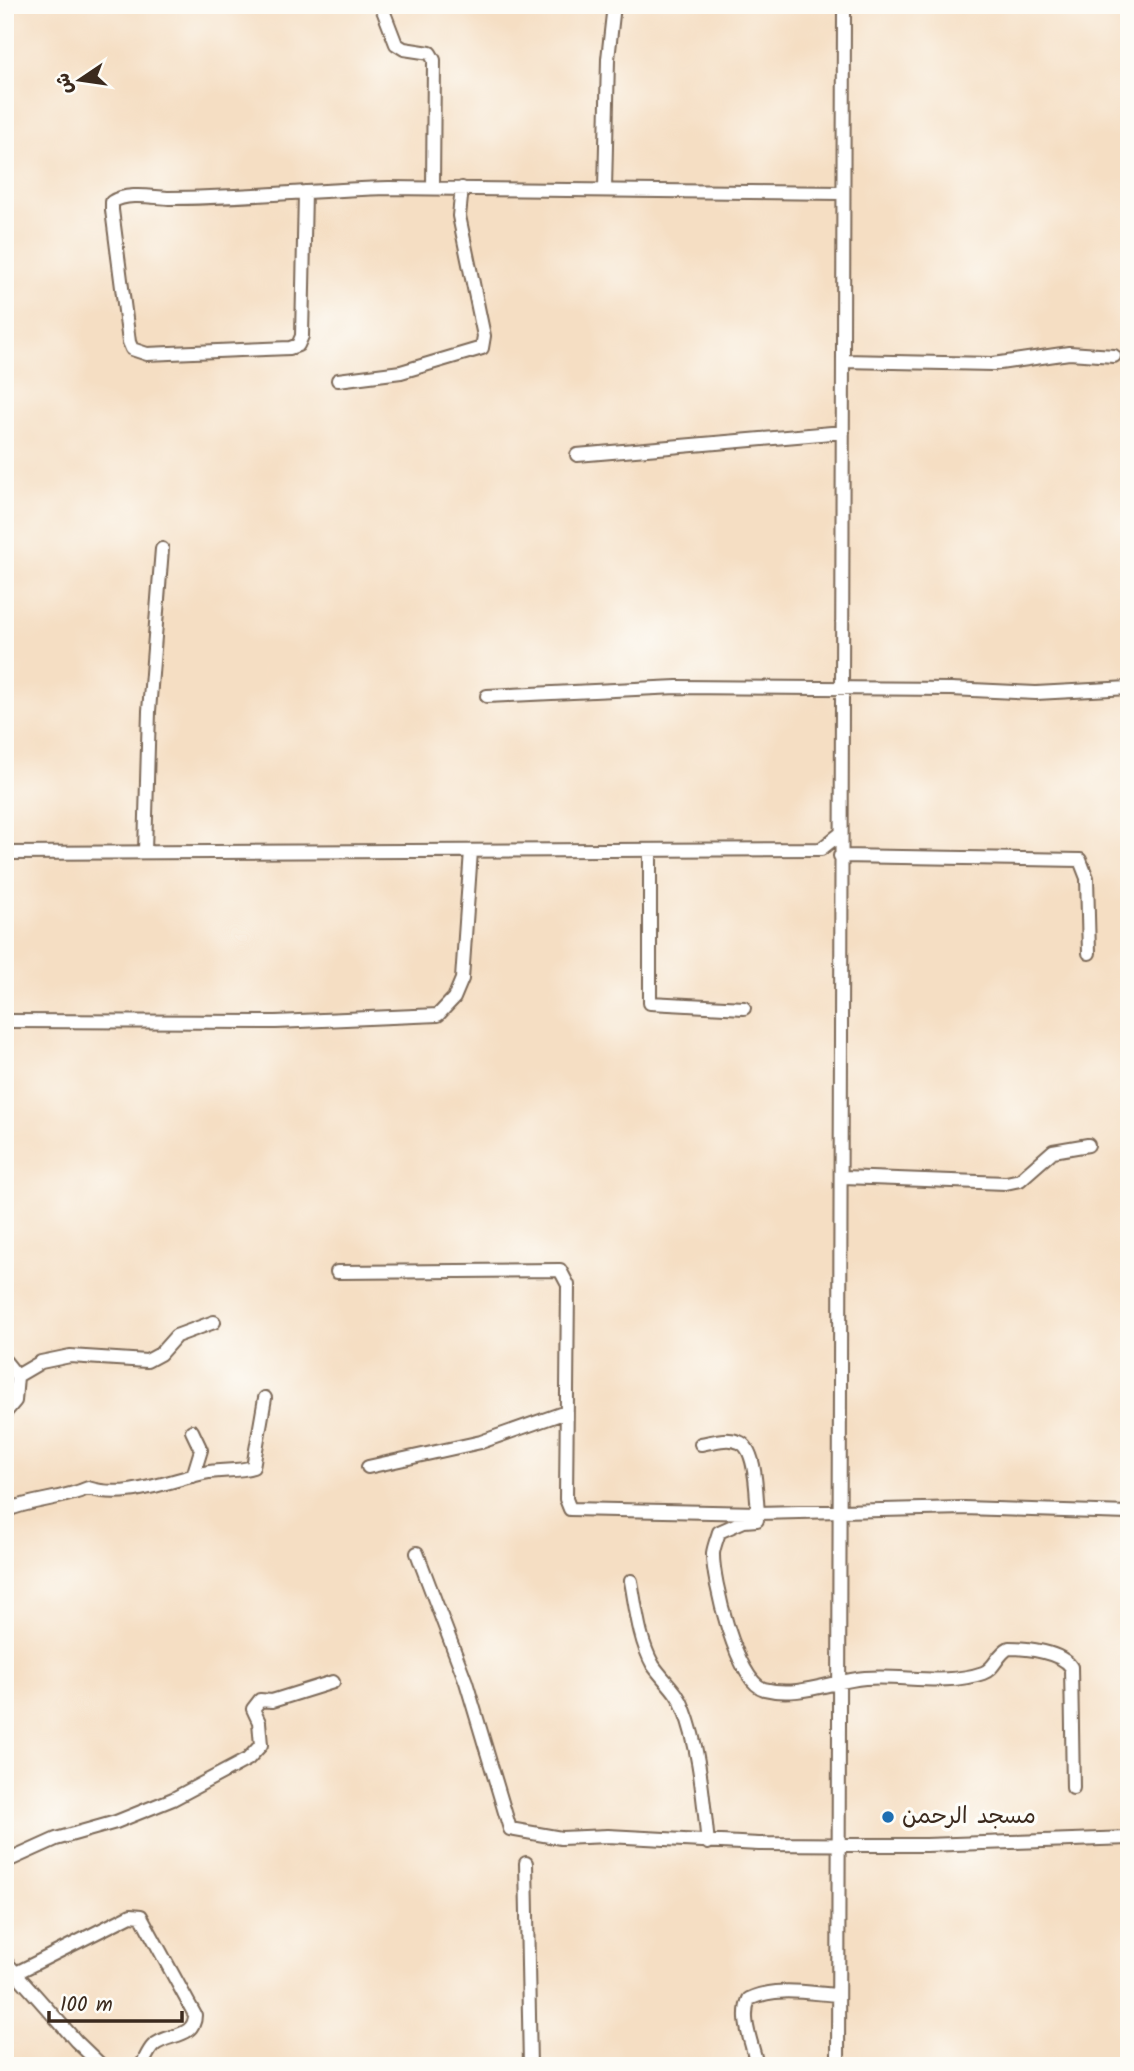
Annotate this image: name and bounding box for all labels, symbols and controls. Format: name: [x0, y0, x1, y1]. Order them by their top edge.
north arrow: [46, 46, 116, 116]
text: ش: [48, 70, 82, 97]
place label: مسجد الرحمن: [902, 1799, 1036, 1835]
marker: مسجد الرحمن: [880, 1809, 896, 1825]
scale bar: [49, 1980, 182, 2024]
text: 100 m: [60, 1989, 113, 2022]

